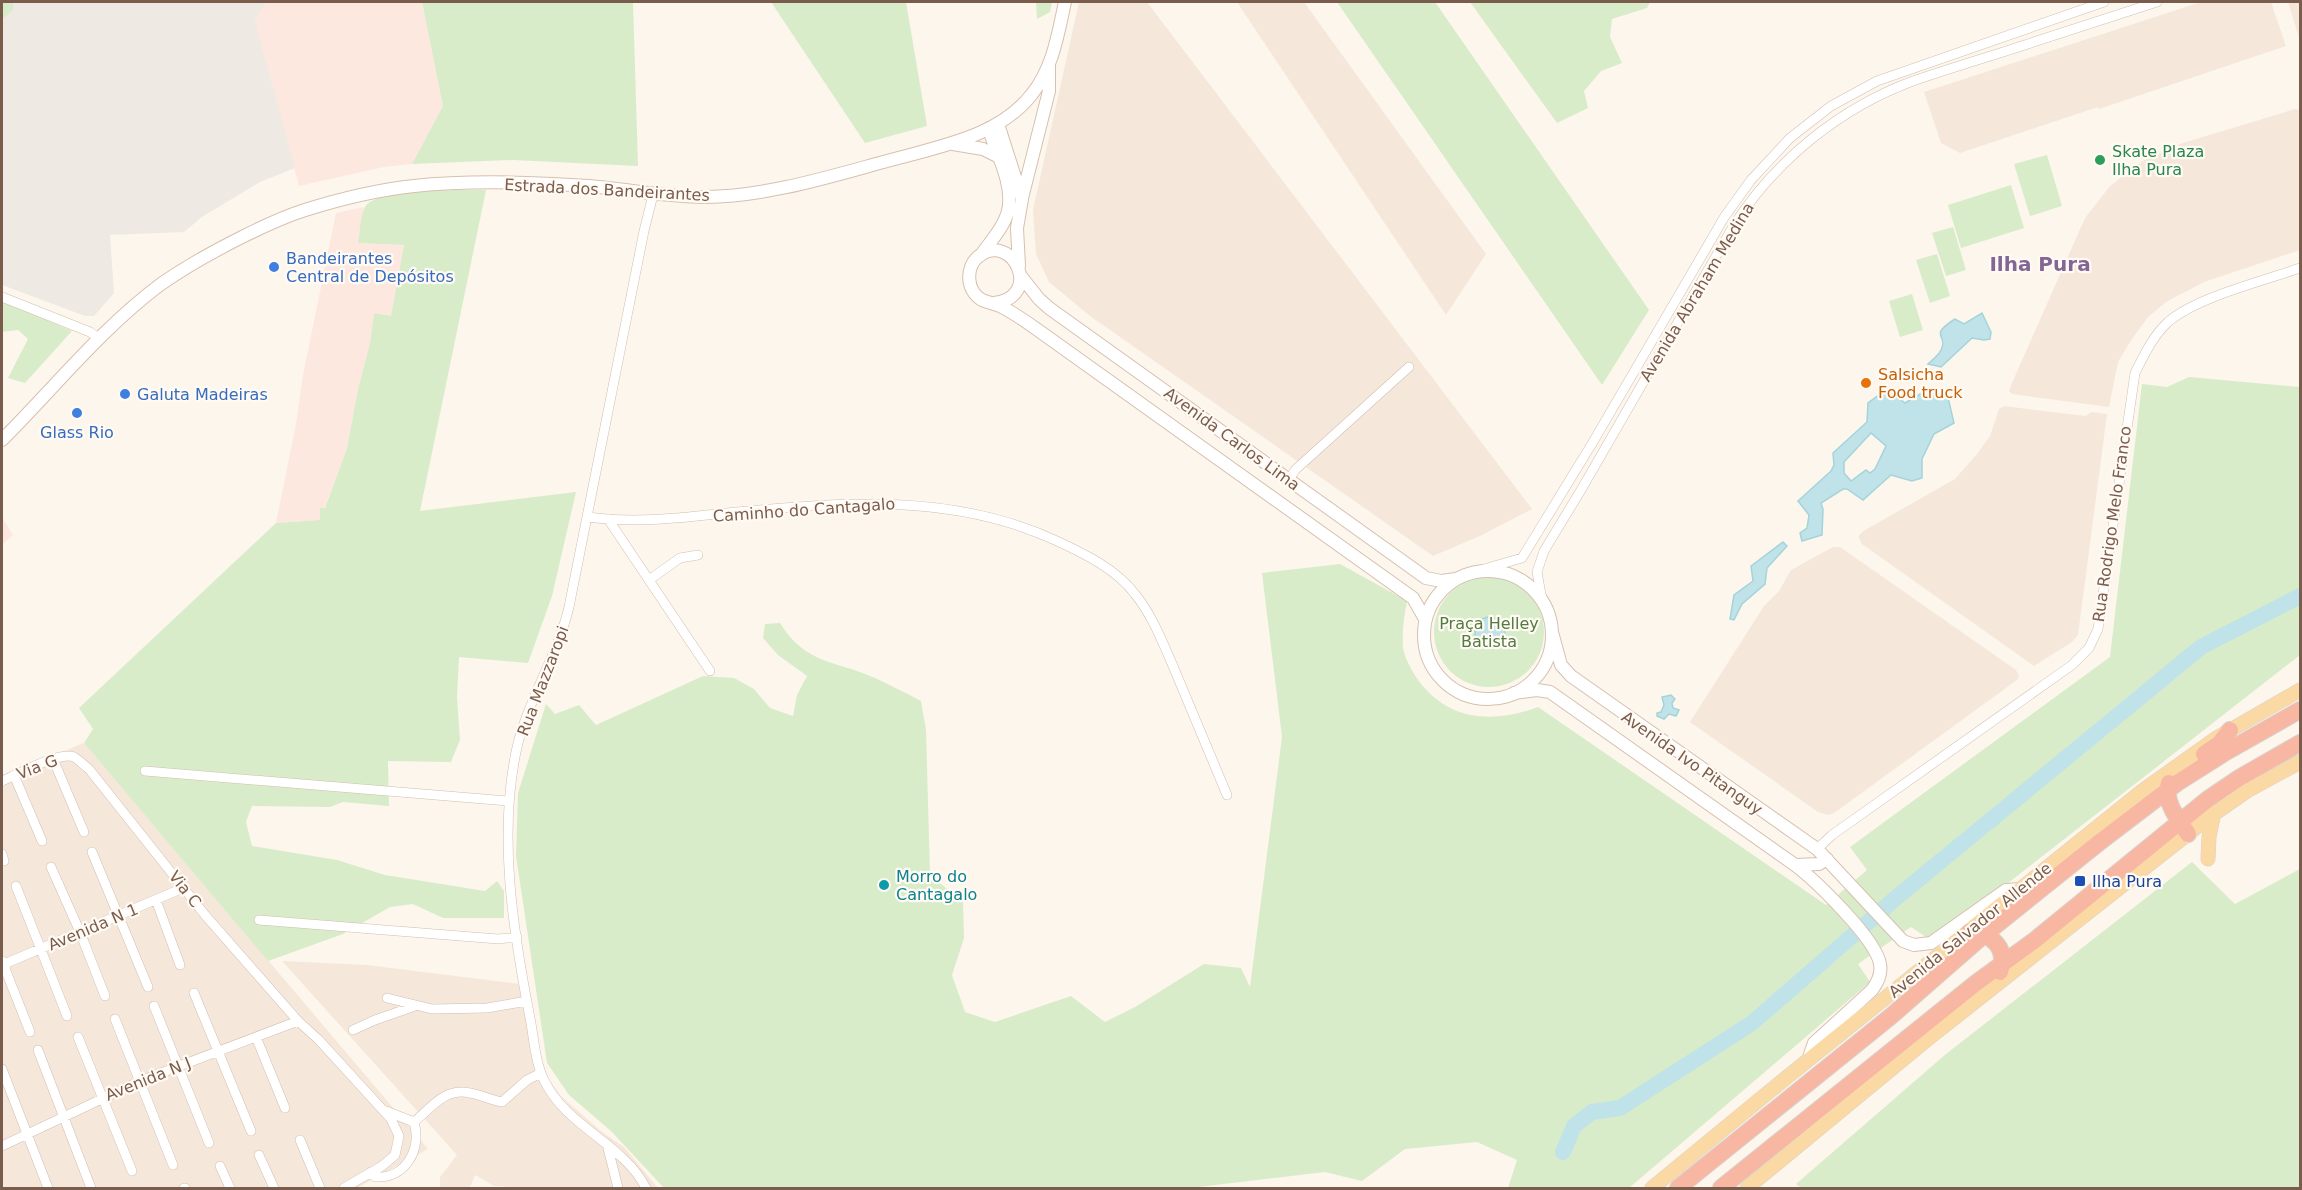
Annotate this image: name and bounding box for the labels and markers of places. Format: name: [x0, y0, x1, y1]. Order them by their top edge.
place label: Skate Plaza Ilha Pura: [2112, 142, 2204, 179]
marker: Skate Plaza Ilha Pura: [2093, 153, 2107, 167]
place label: Bandeirantes Central de Depósitos: [286, 249, 454, 286]
marker: Bandeirantes Central de Depósitos: [267, 260, 281, 274]
place label: Salsicha Food truck: [1878, 365, 1963, 402]
marker: Salsicha Food truck: [1859, 376, 1873, 390]
place label: Galuta Madeiras: [137, 385, 268, 404]
marker: Galuta Madeiras: [118, 387, 132, 401]
marker: Glass Rio: [70, 406, 84, 420]
place label: Glass Rio: [40, 423, 114, 442]
place label: Morro do Cantagalo: [896, 867, 977, 904]
place label: Ilha Pura: [2092, 872, 2162, 891]
marker: Ilha Pura: [2073, 874, 2087, 888]
marker: Morro do Cantagalo: [877, 878, 891, 892]

